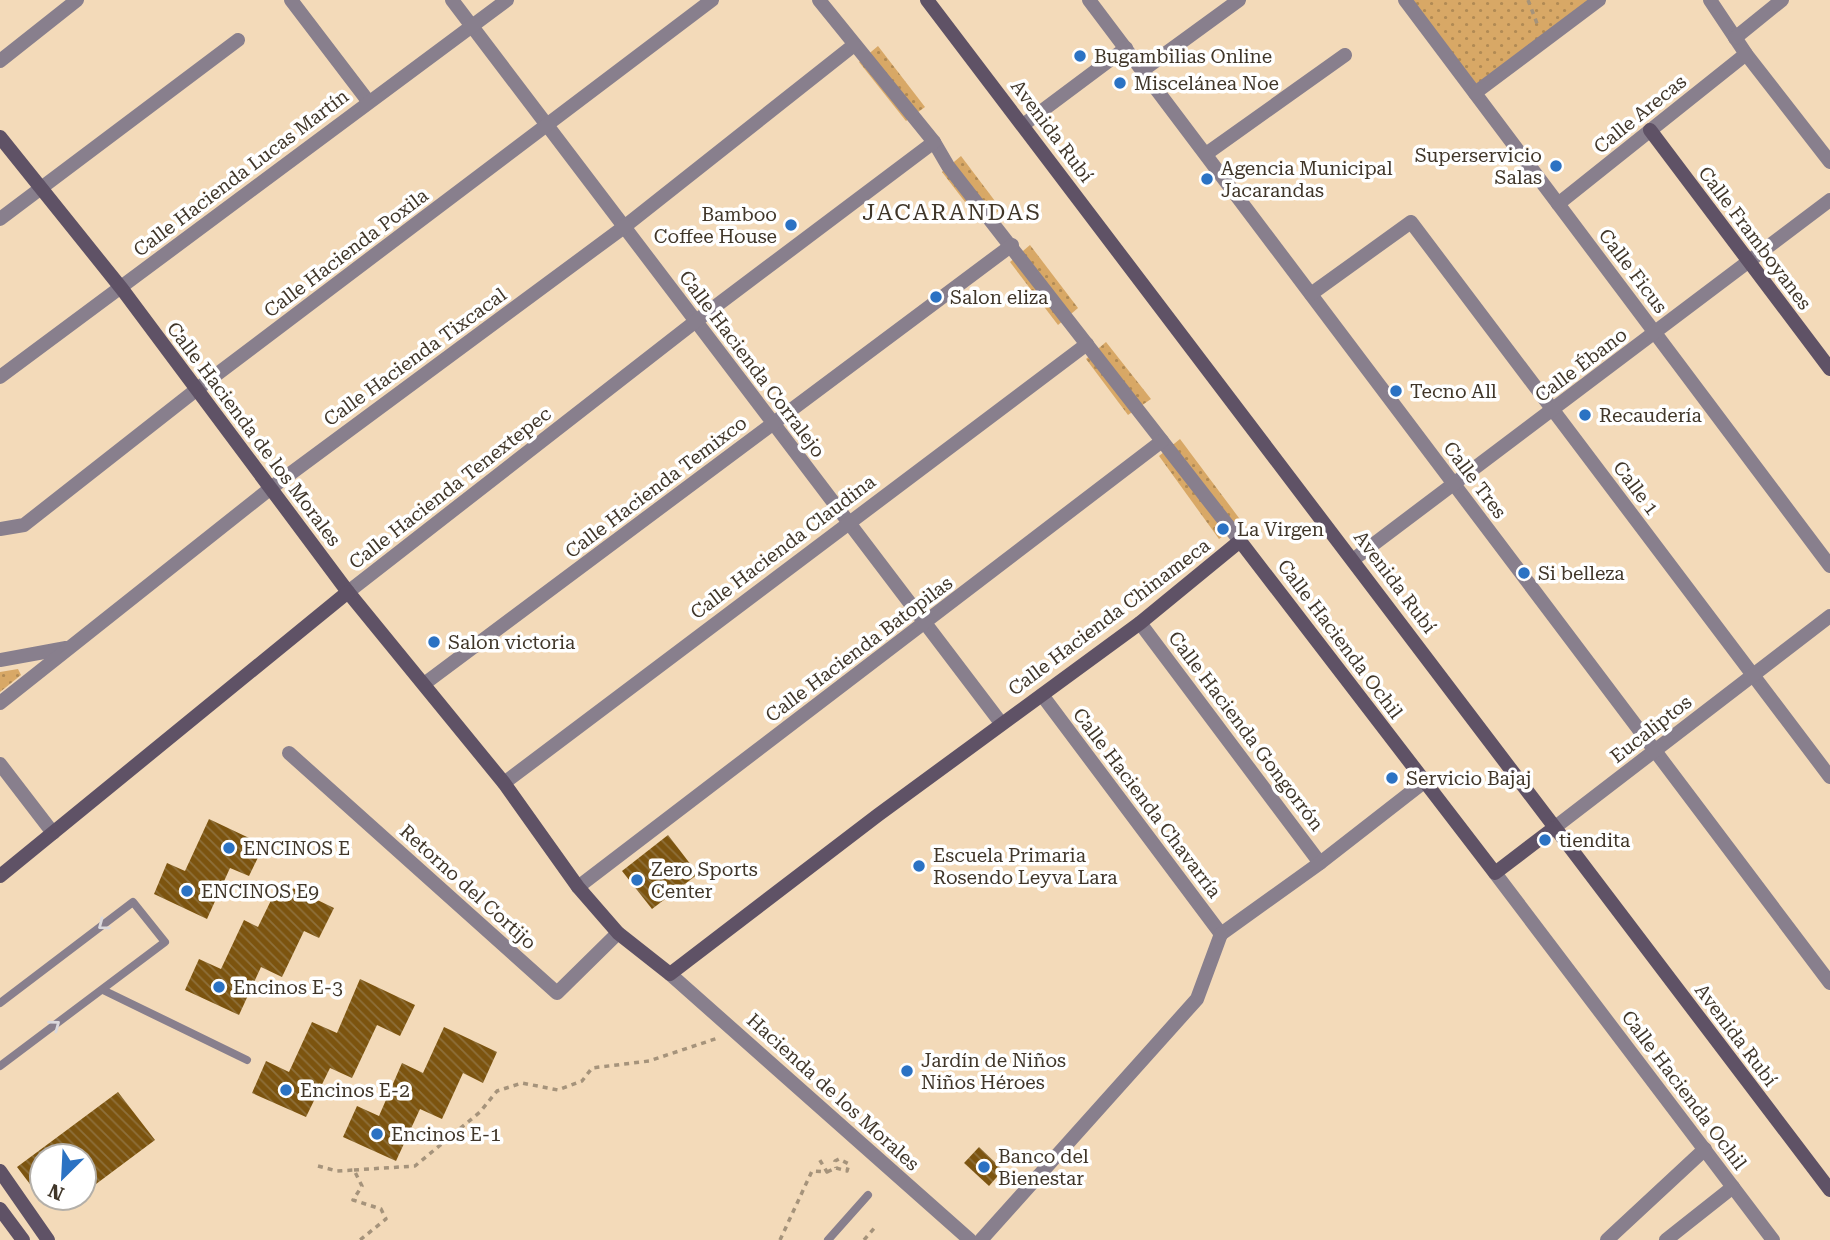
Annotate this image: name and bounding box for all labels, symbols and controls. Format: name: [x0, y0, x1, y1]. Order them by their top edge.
place label: Bugambilias Online: [1094, 45, 1272, 68]
marker: Bugambilias Online: [1072, 48, 1088, 64]
street label: Calle Arecas: [1589, 70, 1691, 158]
place label: Miscelánea Noe: [1134, 72, 1279, 95]
street label: Avenida Rubí: [1006, 75, 1098, 187]
marker: Miscelánea Noe: [1112, 75, 1128, 91]
street label: Calle Hacienda Lucas Martín: [129, 85, 353, 261]
place label: Superservicio Salas: [1415, 144, 1542, 189]
place label: Agencia Municipal Jacarandas: [1221, 157, 1393, 202]
marker: Superservicio Salas: [1548, 158, 1564, 174]
street label: Calle Framboyanes: [1694, 162, 1816, 314]
marker: Agencia Municipal Jacarandas: [1199, 171, 1215, 187]
street label: Calle Hacienda Poxila: [259, 183, 433, 322]
district label: JACARANDAS: [862, 199, 1042, 226]
place label: Bamboo Coffee House: [654, 203, 777, 248]
marker: Bamboo Coffee House: [783, 217, 799, 233]
street label: Calle Ficus: [1594, 224, 1672, 318]
street label: Calle Hacienda Corralejo: [674, 266, 830, 462]
street label: Calle Hacienda Tixcacal: [319, 283, 511, 431]
place label: Salon eliza: [950, 286, 1049, 309]
marker: Salon eliza: [928, 289, 944, 305]
street label: Calle Hacienda de los Morales: [162, 317, 346, 551]
street label: Calle Ébano: [1530, 323, 1632, 407]
place label: Tecno All: [1410, 380, 1497, 403]
marker: Tecno All: [1388, 383, 1404, 399]
street label: Calle Hacienda Tenextepec: [344, 402, 556, 574]
place label: Recaudería: [1599, 404, 1703, 427]
marker: Recaudería: [1577, 407, 1593, 423]
street label: Calle Hacienda Temixco: [561, 411, 751, 563]
street label: Calle Tres: [1439, 437, 1511, 523]
street label: Calle 1: [1608, 457, 1664, 519]
street label: Calle Hacienda Claudina: [686, 469, 881, 624]
place label: La Virgen: [1237, 518, 1324, 541]
marker: La Virgen: [1215, 521, 1231, 537]
street label: Avenida Rubí: [1349, 526, 1441, 638]
street label: Calle Hacienda Chinameca: [1004, 533, 1215, 700]
street label: Calle Hacienda Ochil: [1273, 555, 1407, 723]
place label: Si belleza: [1538, 562, 1625, 585]
marker: Si belleza: [1516, 565, 1532, 581]
street label: Calle Hacienda Batopilas: [761, 571, 957, 727]
street label: Calle Hacienda Gongorrón: [1163, 627, 1329, 835]
place label: Salon victoria: [448, 631, 576, 654]
marker: Salon victoria: [426, 634, 442, 650]
street label: Eucaliptos: [1606, 690, 1696, 768]
street label: Calle Hacienda Chavarría: [1068, 703, 1226, 903]
place label: Servicio Bajaj: [1406, 767, 1531, 790]
marker: Servicio Bajaj: [1384, 770, 1400, 786]
street label: Retorno del Cortijo: [395, 820, 541, 954]
place label: tiendita: [1559, 829, 1631, 852]
marker: tiendita: [1537, 832, 1553, 848]
place label: ENCINOS E: [243, 837, 350, 860]
marker: ENCINOS E: [221, 840, 237, 856]
place label: Escuela Primaria Rosendo Leyva Lara: [933, 844, 1118, 889]
place label: Zero Sports Center: [651, 858, 758, 903]
marker: Escuela Primaria Rosendo Leyva Lara: [911, 858, 927, 874]
marker: Zero Sports Center: [629, 872, 645, 888]
place label: ENCINOS E9: [201, 880, 319, 903]
marker: ENCINOS E9: [179, 883, 195, 899]
one-way arrow: [98, 917, 111, 929]
place label: Encinos E-3: [233, 976, 343, 999]
marker: Encinos E-3: [211, 979, 227, 995]
street label: Avenida Rubí: [1690, 979, 1782, 1091]
street label: Calle Hacienda Ochil: [1617, 1006, 1751, 1174]
street label: Hacienda de los Morales: [742, 1009, 924, 1175]
one-way arrow: [47, 1021, 60, 1033]
place label: Jardín de Niños Niños Héroes: [921, 1049, 1066, 1094]
marker: Jardín de Niños Niños Héroes: [899, 1063, 915, 1079]
place label: Encinos E-2: [300, 1079, 410, 1102]
marker: Encinos E-2: [278, 1082, 294, 1098]
place label: Encinos E-1: [391, 1123, 501, 1146]
marker: Encinos E-1: [369, 1126, 385, 1142]
north arrow: [28, 1142, 98, 1212]
place label: Banco del Bienestar: [998, 1145, 1089, 1190]
marker: Banco del Bienestar: [976, 1159, 992, 1175]
text: N: [45, 1178, 68, 1206]

